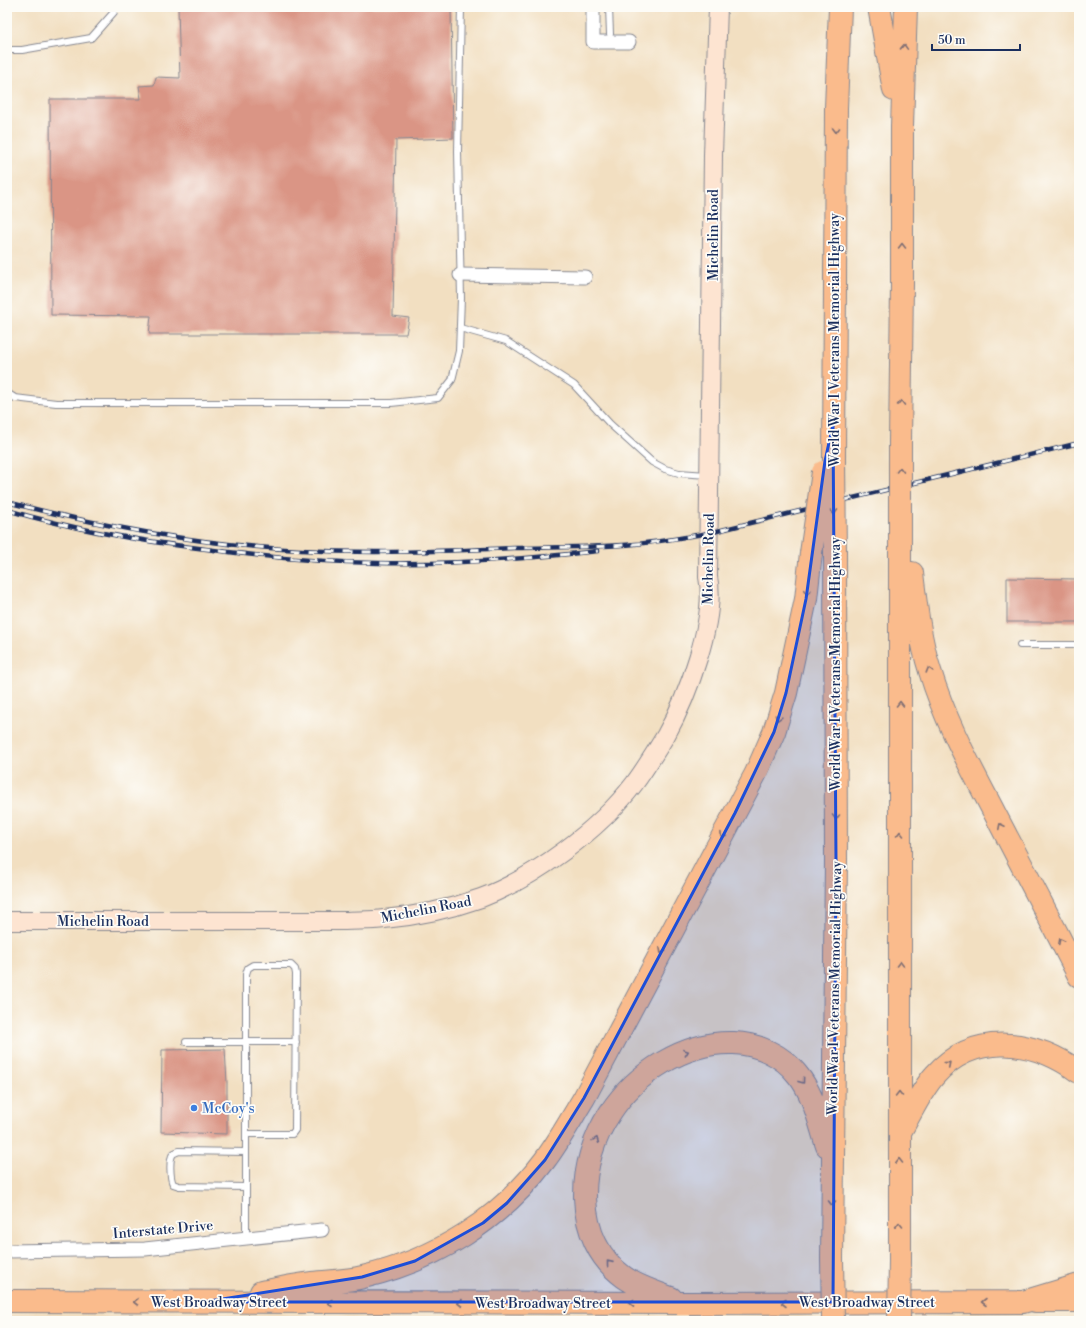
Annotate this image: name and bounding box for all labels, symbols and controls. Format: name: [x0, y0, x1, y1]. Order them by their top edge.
scale bar: [932, 26, 1020, 52]
text: 50 m: [938, 33, 966, 48]
one-way arrow: [900, 44, 909, 50]
one-way arrow: [831, 127, 840, 133]
street label: Michelin Road: [705, 189, 723, 281]
street label: World War I Veterans Memorial Highway: [826, 213, 844, 468]
one-way arrow: [898, 243, 906, 249]
one-way arrow: [897, 400, 905, 406]
one-way arrow: [896, 467, 904, 473]
one-way arrow: [830, 509, 838, 515]
street label: Michelin Road: [699, 513, 719, 605]
street label: World War I Veterans Memorial Highway: [827, 537, 845, 792]
one-way arrow: [803, 589, 812, 595]
one-way arrow: [925, 666, 934, 673]
one-way arrow: [896, 701, 904, 707]
one-way arrow: [774, 715, 783, 722]
one-way arrow: [832, 814, 840, 820]
one-way arrow: [998, 822, 1006, 830]
one-way arrow: [896, 831, 904, 837]
one-way arrow: [720, 832, 728, 839]
street label: World War I Veterans Memorial Highway: [824, 861, 846, 1116]
street label: Michelin Road: [379, 892, 473, 928]
street label: Michelin Road: [57, 913, 149, 931]
one-way arrow: [1058, 938, 1066, 945]
one-way arrow: [659, 947, 667, 954]
one-way arrow: [896, 961, 904, 967]
one-way arrow: [683, 1048, 690, 1056]
one-way arrow: [943, 1061, 950, 1068]
one-way arrow: [797, 1077, 804, 1084]
one-way arrow: [895, 1091, 903, 1097]
place label: McCoy's: [202, 1100, 255, 1118]
marker: McCoy's: [189, 1103, 199, 1113]
one-way arrow: [592, 1137, 600, 1144]
one-way arrow: [895, 1158, 903, 1164]
one-way arrow: [828, 1200, 836, 1206]
street label: Interstate Drive: [112, 1217, 214, 1243]
one-way arrow: [895, 1222, 903, 1228]
one-way arrow: [607, 1260, 614, 1267]
street label: West Broadway Street: [150, 1294, 287, 1312]
street label: West Broadway Street: [798, 1294, 935, 1312]
street label: West Broadway Street: [474, 1295, 611, 1313]
one-way arrow: [133, 1298, 139, 1306]
one-way arrow: [981, 1298, 987, 1306]
one-way arrow: [327, 1299, 333, 1307]
one-way arrow: [457, 1299, 463, 1307]
one-way arrow: [629, 1299, 635, 1307]
one-way arrow: [781, 1299, 787, 1307]

